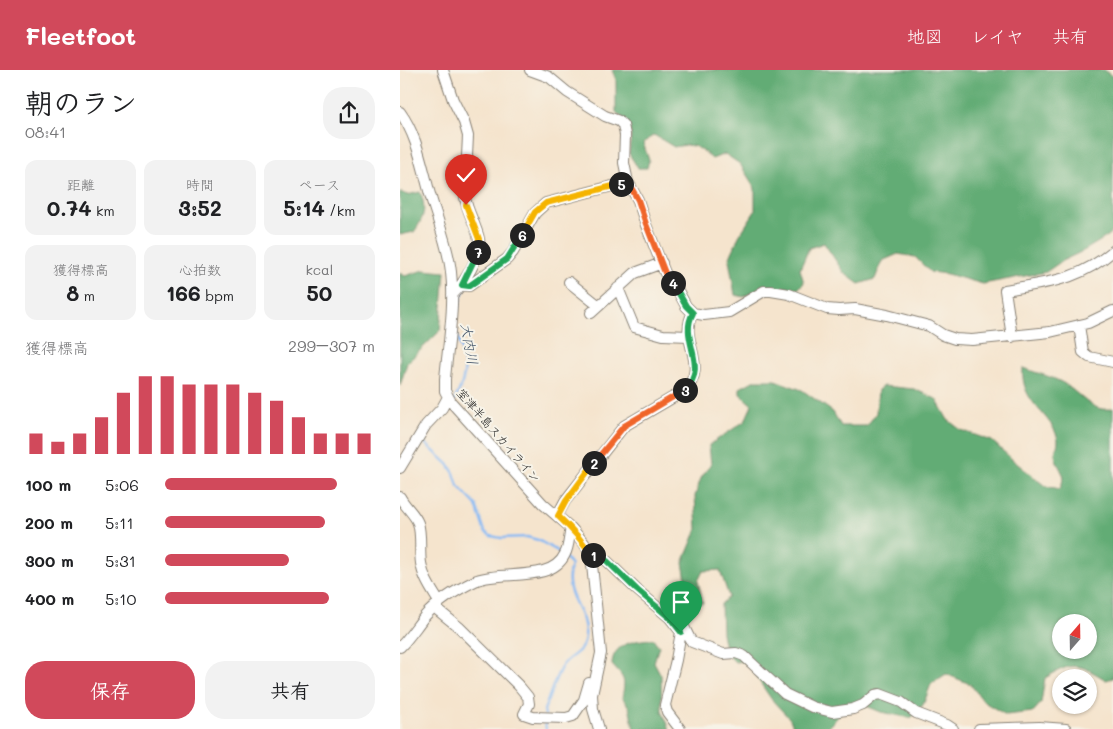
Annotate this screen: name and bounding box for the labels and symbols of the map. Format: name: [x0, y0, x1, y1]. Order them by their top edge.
pin: [445, 154, 487, 205]
pin: 5: [608, 172, 634, 196]
pin: 6: [510, 222, 534, 248]
pin: 7: [466, 240, 490, 264]
pin: 4: [660, 270, 686, 296]
water label: 大内川: [457, 322, 483, 366]
pin: 3: [672, 378, 698, 402]
street label: 室津半島スカイライン: [454, 385, 544, 485]
pin: 2: [582, 450, 606, 476]
pin: 1: [580, 542, 606, 568]
pin: [660, 581, 702, 632]
north arrow: [1052, 614, 1098, 659]

